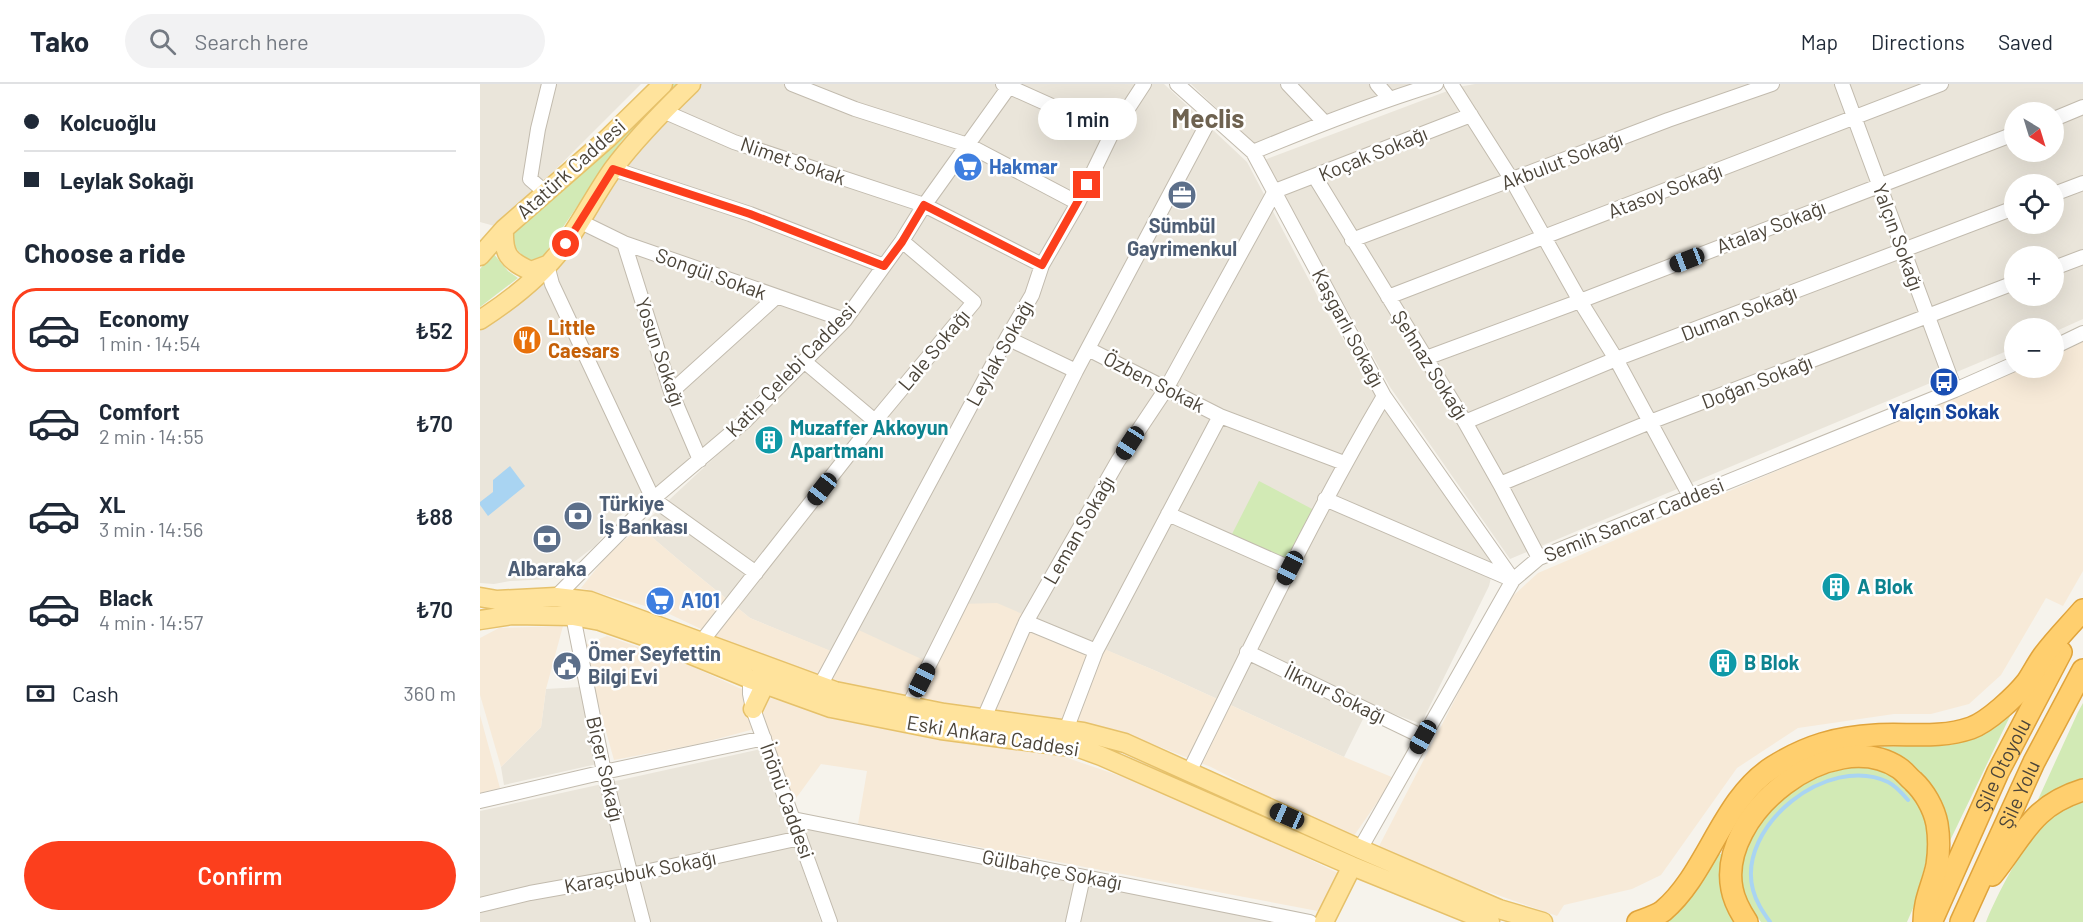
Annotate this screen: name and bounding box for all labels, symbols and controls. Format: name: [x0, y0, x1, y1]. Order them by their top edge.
search box: [125, 14, 545, 68]
text: Tako: [30, 24, 89, 58]
icon: search: [146, 25, 179, 58]
text: Search here: [194, 28, 309, 54]
text: Map: [1801, 29, 1838, 54]
text: Directions: [1871, 29, 1965, 54]
text: Saved: [1998, 29, 2053, 54]
callout: 1 min: [1038, 98, 1136, 140]
district label: Meclis: [1172, 102, 1244, 133]
north arrow: [2004, 102, 2064, 162]
map controls: [2004, 102, 2064, 378]
text: 1 min: [1066, 107, 1109, 131]
text: Kolcuoğlu: [60, 109, 156, 135]
street label: Atatürk Caddesi: [511, 113, 630, 223]
street label: Koçak Sokağı: [1315, 120, 1430, 186]
street label: Akbulut Sokağı: [1498, 126, 1626, 194]
street label: Nimet Sokak: [738, 131, 849, 189]
supermarket icon: Hakmar: [952, 151, 984, 183]
place label: Hakmar: [989, 154, 1058, 178]
street label: Atasoy Sokağı: [1604, 157, 1725, 223]
text: Leylak Sokağı: [60, 167, 194, 193]
route end: [1073, 171, 1100, 198]
button: locate: [2004, 174, 2064, 234]
office icon: Sümbül Gayrimenkul: [1166, 179, 1198, 211]
street label: Yalçın Sokağı: [1868, 180, 1929, 294]
street label: Atalay Sokağı: [1713, 194, 1829, 258]
place label: Sümbül Gayrimenkul: [1127, 213, 1237, 260]
route start: [552, 230, 579, 257]
text: Choose a ride: [24, 236, 186, 268]
street label: Songül Sokak: [653, 242, 770, 304]
car: [1667, 245, 1707, 275]
button: +: [2004, 246, 2064, 306]
street label: Kaşgarlı Sokağı: [1308, 264, 1390, 391]
street label: Duman Sokağı: [1677, 279, 1800, 345]
street label: Yosun Sokağı: [631, 294, 691, 409]
street label: Leylak Sokağı: [960, 295, 1038, 410]
street label: Katip Çelebi Caddesi: [720, 297, 860, 441]
icon: car: [27, 303, 81, 357]
street label: Lale Sokağı: [892, 304, 974, 395]
text: Economy: [99, 305, 189, 331]
street label: Şehnaz Sokağı: [1388, 305, 1474, 424]
place label: Little Caesars: [548, 315, 620, 362]
text: ₺52: [415, 317, 453, 343]
button: −: [2004, 318, 2064, 378]
restaurant icon: Little Caesars: [511, 324, 543, 356]
text: 1 min · 14:54: [99, 331, 201, 355]
street label: Özben Sokak: [1100, 345, 1209, 417]
street label: Doğan Sokağı: [1698, 349, 1815, 413]
bus stop icon: Yalçın Sokak: [1928, 366, 1960, 398]
icon: car: [27, 396, 81, 450]
text: Comfort: [99, 398, 180, 424]
place label: Yalçın Sokak: [1888, 399, 2000, 423]
text: ₺70: [416, 410, 453, 436]
place label: Muzaffer Akkoyun Apartmanı: [790, 415, 949, 462]
car: [1113, 423, 1147, 463]
text: 2 min · 14:55: [99, 424, 204, 448]
building icon: Muzaffer Akkoyun Apartmanı: [753, 424, 785, 456]
car: [804, 469, 840, 509]
street label: Leman Sokağı: [1037, 471, 1119, 588]
street label: Semih Sancar Caddesi: [1540, 472, 1727, 566]
icon: car: [27, 489, 81, 543]
text: XL: [99, 491, 125, 517]
place label: Türkiye İş Bankası: [599, 491, 688, 538]
bank icon: Türkiye İş Bankası: [562, 500, 594, 532]
text: ₺88: [415, 503, 453, 529]
text: 3 min · 14:56: [99, 517, 203, 541]
bank icon: Albaraka: [531, 523, 563, 555]
car: [1274, 548, 1306, 588]
place label: Albaraka: [507, 556, 587, 580]
building icon: A Blok: [1820, 571, 1852, 603]
place label: A Blok: [1857, 574, 1914, 598]
icon: car: [27, 582, 81, 636]
text: Black: [99, 584, 153, 610]
supermarket icon: A101: [644, 585, 676, 617]
place label: A101: [681, 588, 720, 612]
text: ₺70: [416, 596, 453, 622]
text: 4 min · 14:57: [99, 610, 203, 634]
place label: Ömer Seyfettin Bilgi Evi: [588, 641, 721, 688]
building icon: B Blok: [1707, 647, 1739, 679]
public building icon: Ömer Seyfettin Bilgi Evi: [551, 650, 583, 682]
place label: B Blok: [1744, 650, 1800, 674]
street label: İlknur Sokağı: [1281, 658, 1390, 728]
car: [906, 660, 938, 700]
icon: cash: [24, 677, 57, 710]
text: Cash: [72, 680, 119, 706]
text: 360 m: [404, 681, 456, 705]
street label: Eski Ankara Caddesi: [905, 710, 1081, 761]
street label: Biçer Sokağı: [582, 714, 630, 824]
street label: Şile Otoyolu: [1969, 714, 2035, 815]
car: [1406, 717, 1440, 757]
street label: İnönü Caddesi: [756, 740, 820, 862]
street label: Şile Yolu: [1992, 756, 2044, 832]
car: [1267, 800, 1307, 832]
button: Confirm: [24, 841, 456, 910]
street label: Gülbahçe Sokağı: [980, 844, 1124, 894]
street label: Karaçubuk Sokağı: [562, 845, 718, 898]

